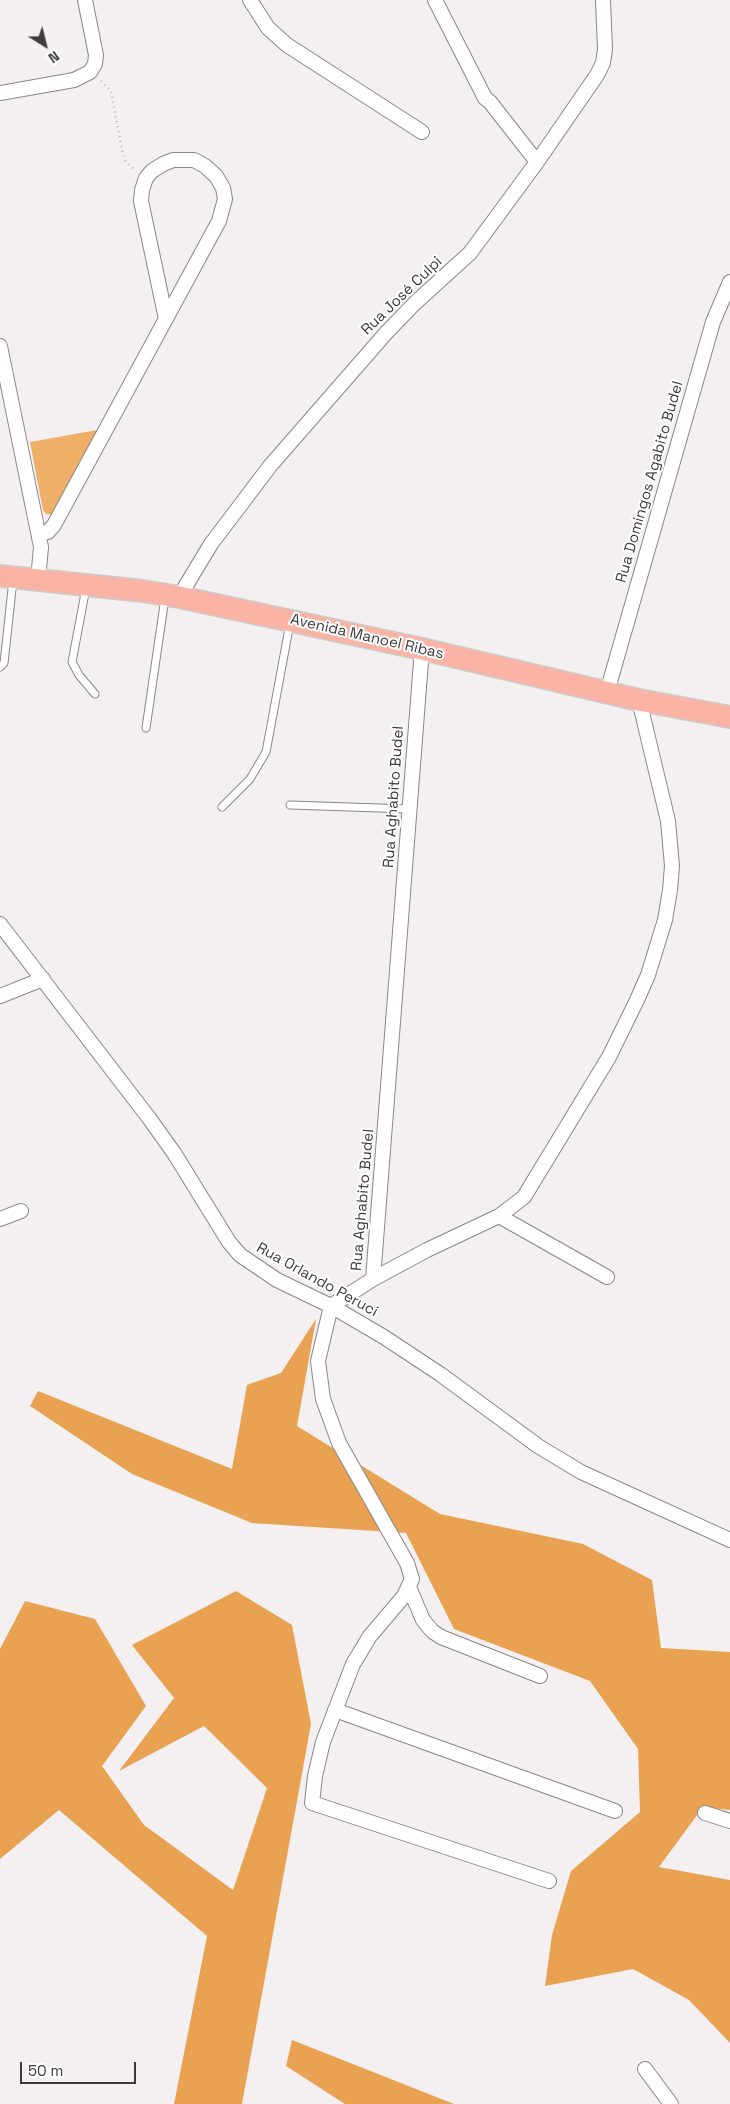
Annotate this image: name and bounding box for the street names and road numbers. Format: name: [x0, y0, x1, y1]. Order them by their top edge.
street label: Rua José Culpi: [358, 253, 446, 339]
street label: Rua Domingos Agabito Budel: [613, 379, 687, 585]
street label: Avenida Manoel Ribas: [289, 611, 445, 663]
street label: Rua Aghabito Budel: [380, 725, 408, 869]
street label: Rua Aghabito Budel: [348, 1128, 378, 1272]
street label: Rua Orlando Peruci: [253, 1239, 381, 1321]

